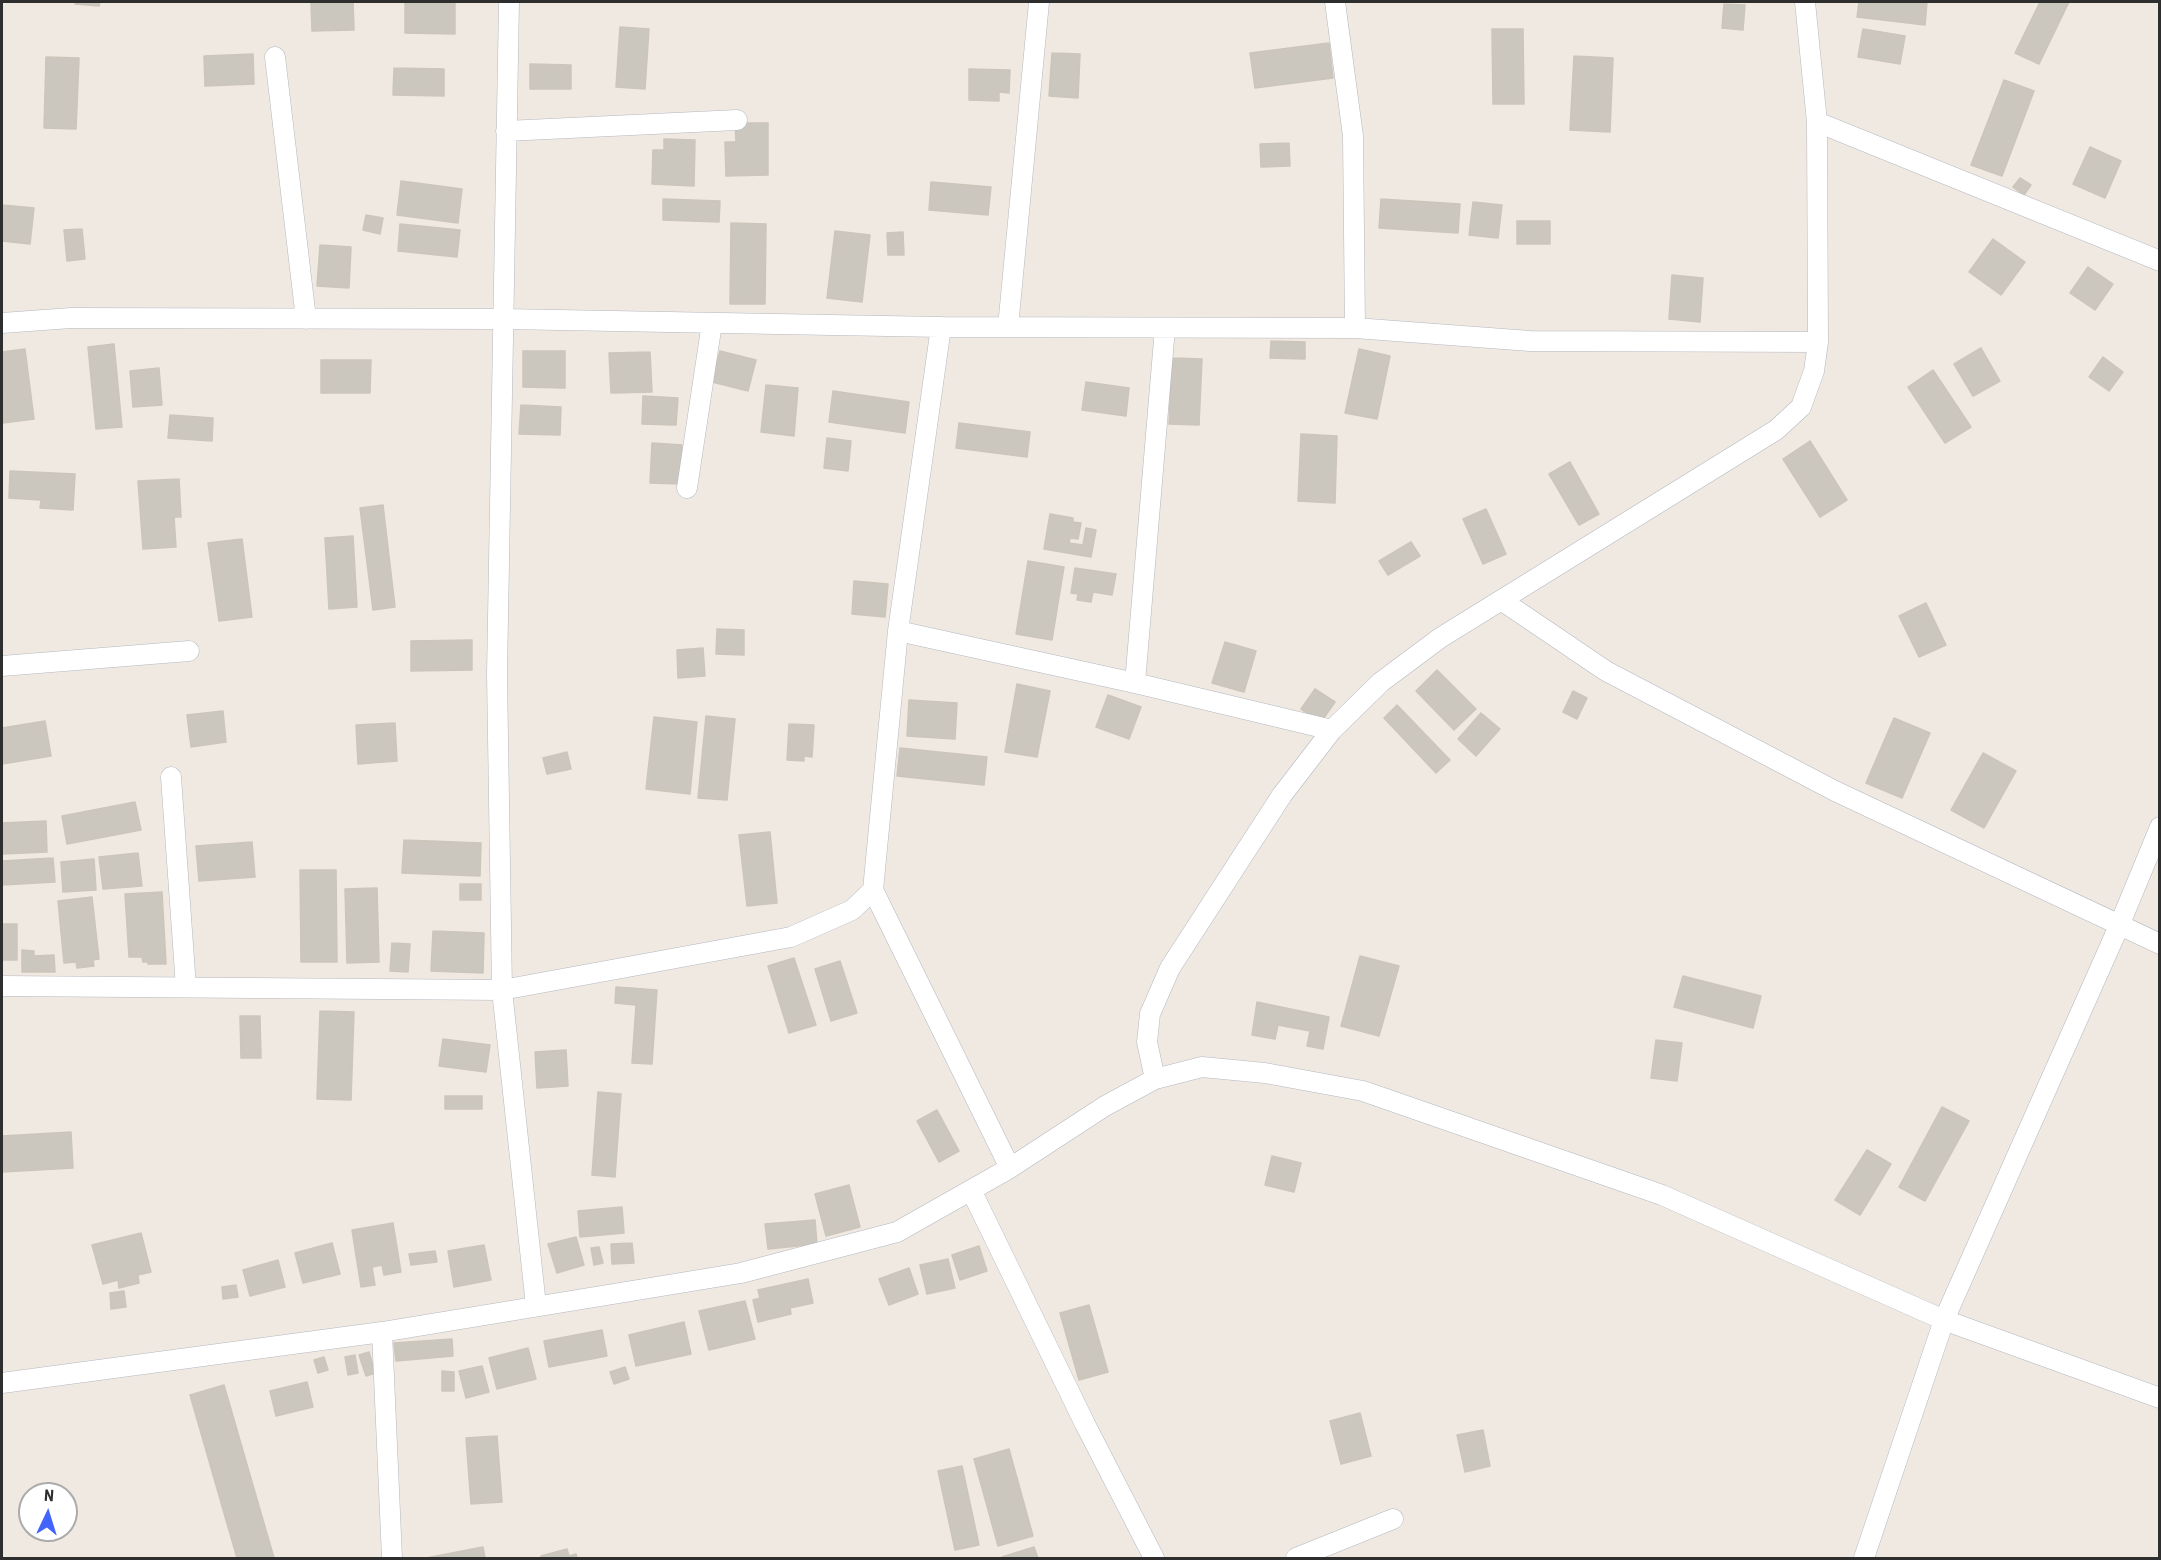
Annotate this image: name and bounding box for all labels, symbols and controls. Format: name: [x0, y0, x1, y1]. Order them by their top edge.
north arrow: [18, 1482, 78, 1542]
text: N: [44, 1486, 55, 1505]

